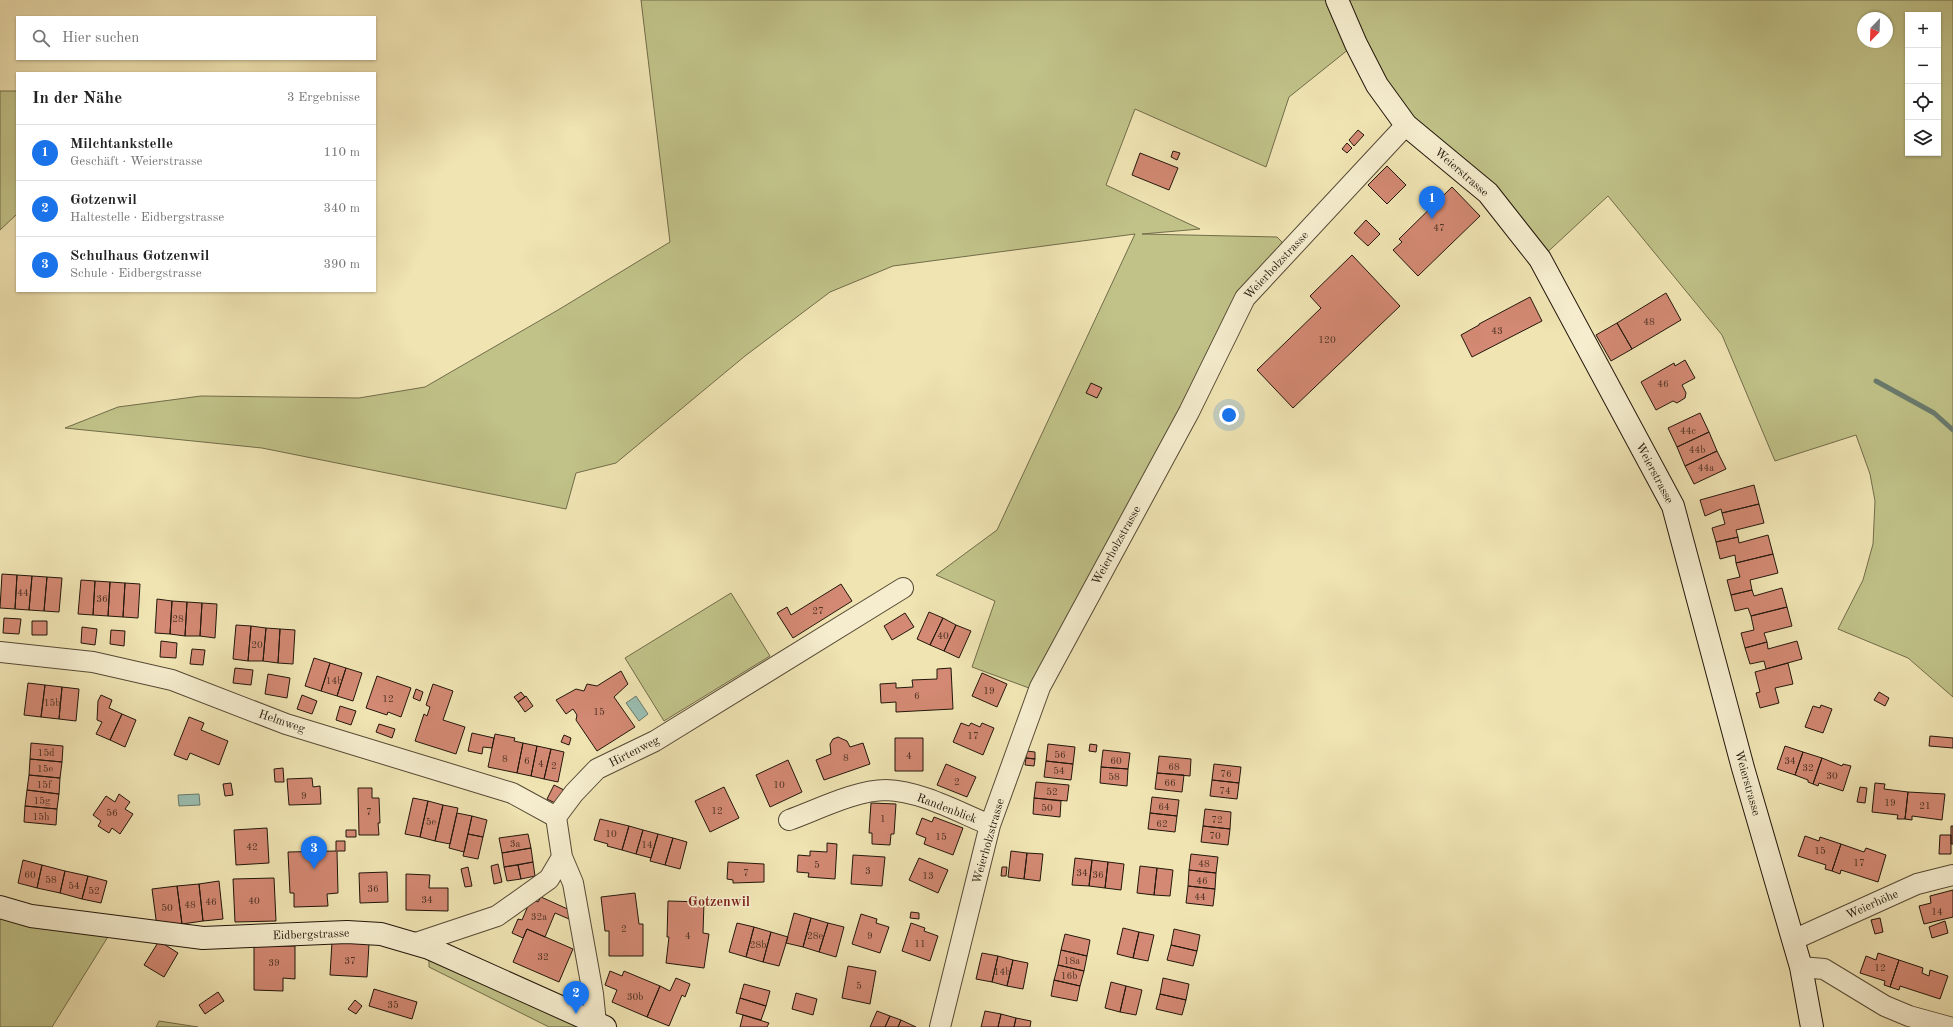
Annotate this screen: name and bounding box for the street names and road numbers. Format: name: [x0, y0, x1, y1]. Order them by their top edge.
street label: Weierstrasse: [1432, 146, 1491, 200]
street label: Weierholzstrasse: [1242, 229, 1311, 302]
street label: Weierstrasse: [1633, 441, 1675, 506]
street label: Weierholzstrasse: [1090, 504, 1144, 587]
street label: Helmweg: [257, 708, 307, 736]
street label: Hirtenweg: [607, 734, 662, 770]
street label: Weierstrasse: [1732, 749, 1762, 818]
street label: Randenblick: [915, 792, 978, 826]
street label: Weierholzstrasse: [971, 797, 1007, 885]
street label: Weierhöhe: [1845, 888, 1901, 922]
street label: Eidbergstrasse: [272, 928, 350, 942]

